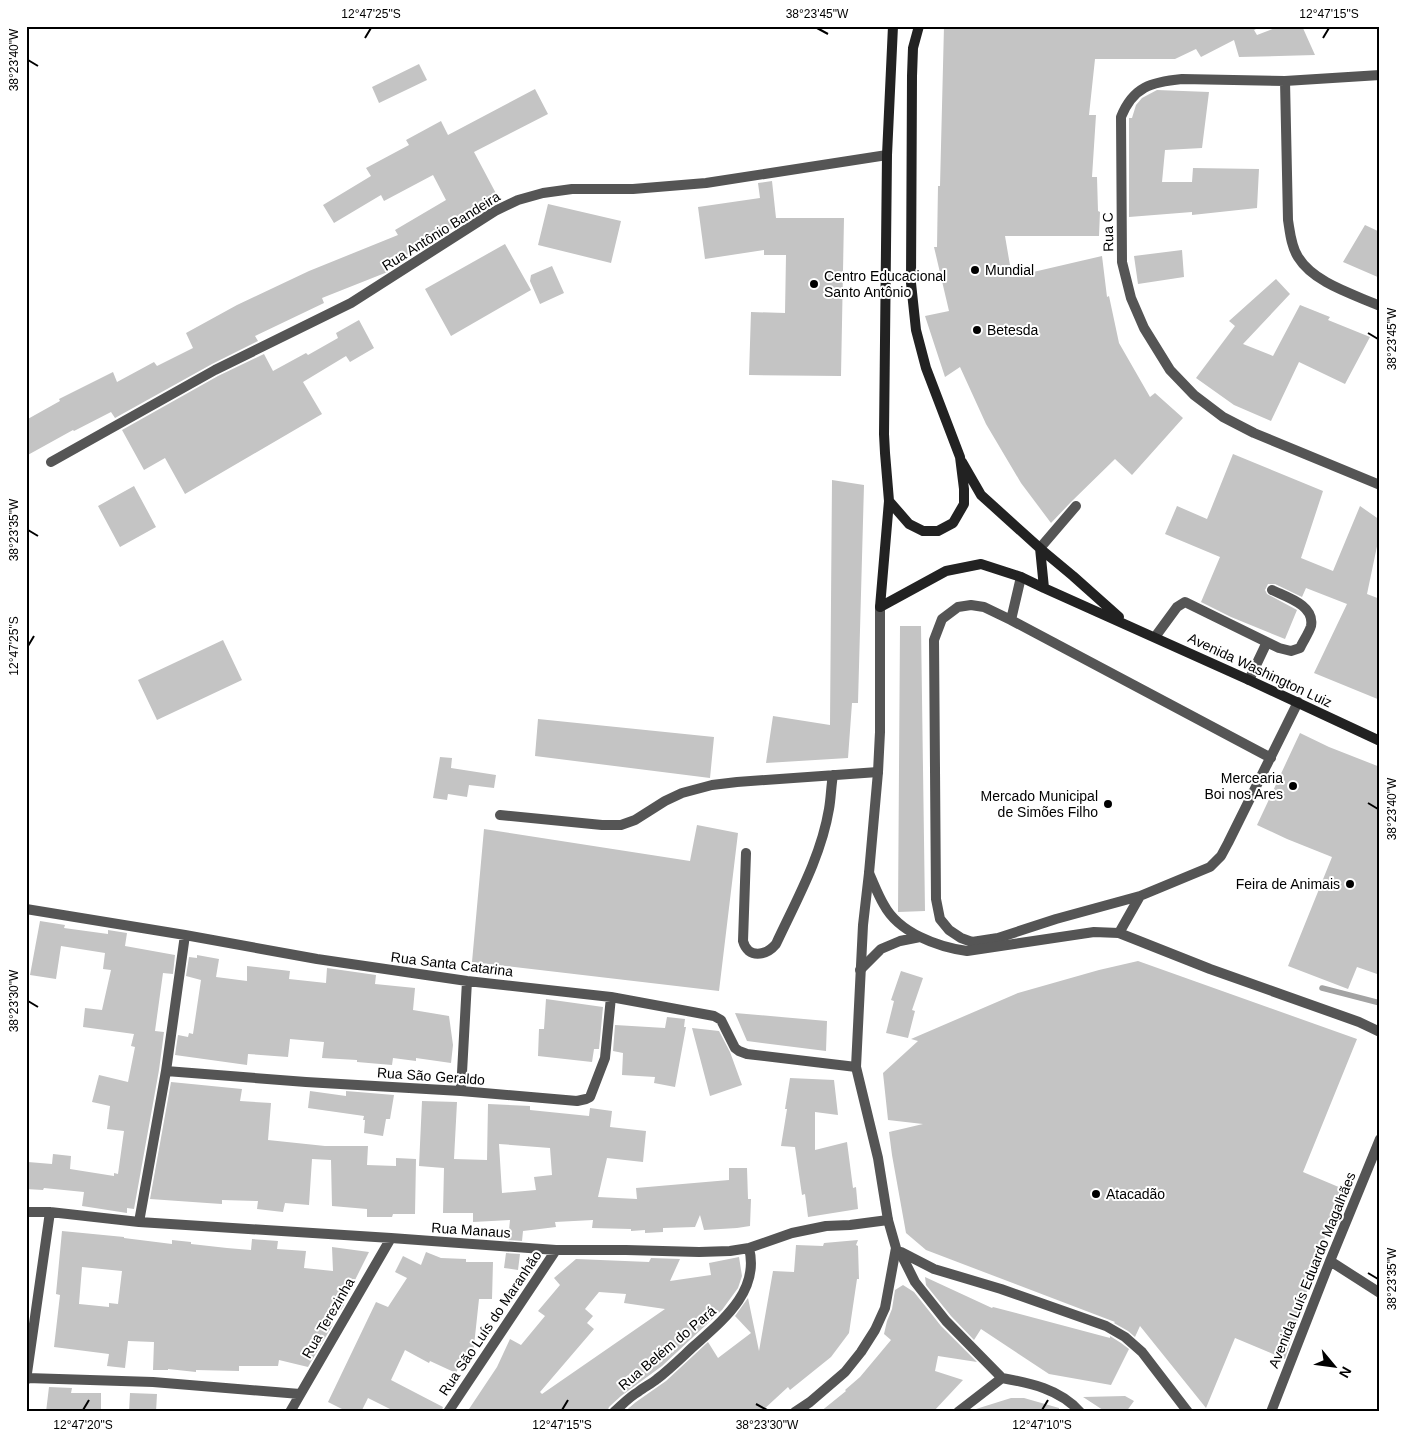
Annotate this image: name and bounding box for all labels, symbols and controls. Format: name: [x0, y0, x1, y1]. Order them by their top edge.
text: 12°47'25"S: [341, 7, 401, 21]
text: 38°23'45"W: [786, 7, 849, 21]
text: 12°47'15"S: [1299, 7, 1359, 21]
text: 38°23'40"W: [7, 28, 21, 91]
street label: Rua Antônio Bandeira: [379, 188, 503, 274]
street label: Rua C: [1100, 212, 1116, 252]
place label: Mundial: [985, 262, 1034, 278]
marker: Mundial: [969, 264, 981, 276]
place label: Centro Educacional Santo Antônio: [824, 268, 946, 300]
marker: Centro Educacional Santo Antônio: [808, 278, 820, 290]
text: 38°23'45"W: [1385, 307, 1399, 370]
place label: Betesda: [987, 322, 1039, 338]
marker: Betesda: [971, 324, 983, 336]
text: 38°23'35"W: [7, 498, 21, 561]
text: 12°47'25"S: [7, 616, 21, 676]
street label: Avenida Washington Luiz: [1185, 630, 1335, 710]
place label: Mercearia Boi nos Ares: [1204, 770, 1283, 802]
text: 38°23'40"W: [1385, 777, 1399, 840]
marker: Mercearia Boi nos Ares: [1287, 780, 1299, 792]
place label: Mercado Municipal de Simões Filho: [981, 788, 1098, 820]
marker: Mercado Municipal de Simões Filho: [1102, 798, 1114, 810]
place label: Feira de Animais: [1236, 876, 1340, 892]
marker: Feira de Animais: [1344, 878, 1356, 890]
street label: Rua Santa Catarina: [390, 949, 514, 979]
text: 38°23'30"W: [7, 969, 21, 1032]
street label: Rua São Geraldo: [376, 1064, 486, 1088]
street label: Avenida Luís Eduardo Magalhães: [1265, 1170, 1359, 1370]
place label: Atacadão: [1106, 1186, 1165, 1202]
marker: Atacadão: [1090, 1188, 1102, 1200]
street label: Rua Manaus: [431, 1219, 511, 1241]
street label: Rua São Luís do Maranhão: [435, 1247, 545, 1398]
text: 38°23'35"W: [1385, 1247, 1399, 1310]
street label: Rua Terezinha: [299, 1275, 358, 1361]
street label: Rua Belém do Pará: [615, 1302, 719, 1393]
north arrow: [1308, 1340, 1358, 1390]
text: N: [1336, 1364, 1355, 1381]
text: 12°47'20"S: [53, 1418, 113, 1432]
text: 12°47'15"S: [532, 1418, 592, 1432]
text: 38°23'30"W: [736, 1418, 799, 1432]
text: 12°47'10"S: [1012, 1418, 1072, 1432]

